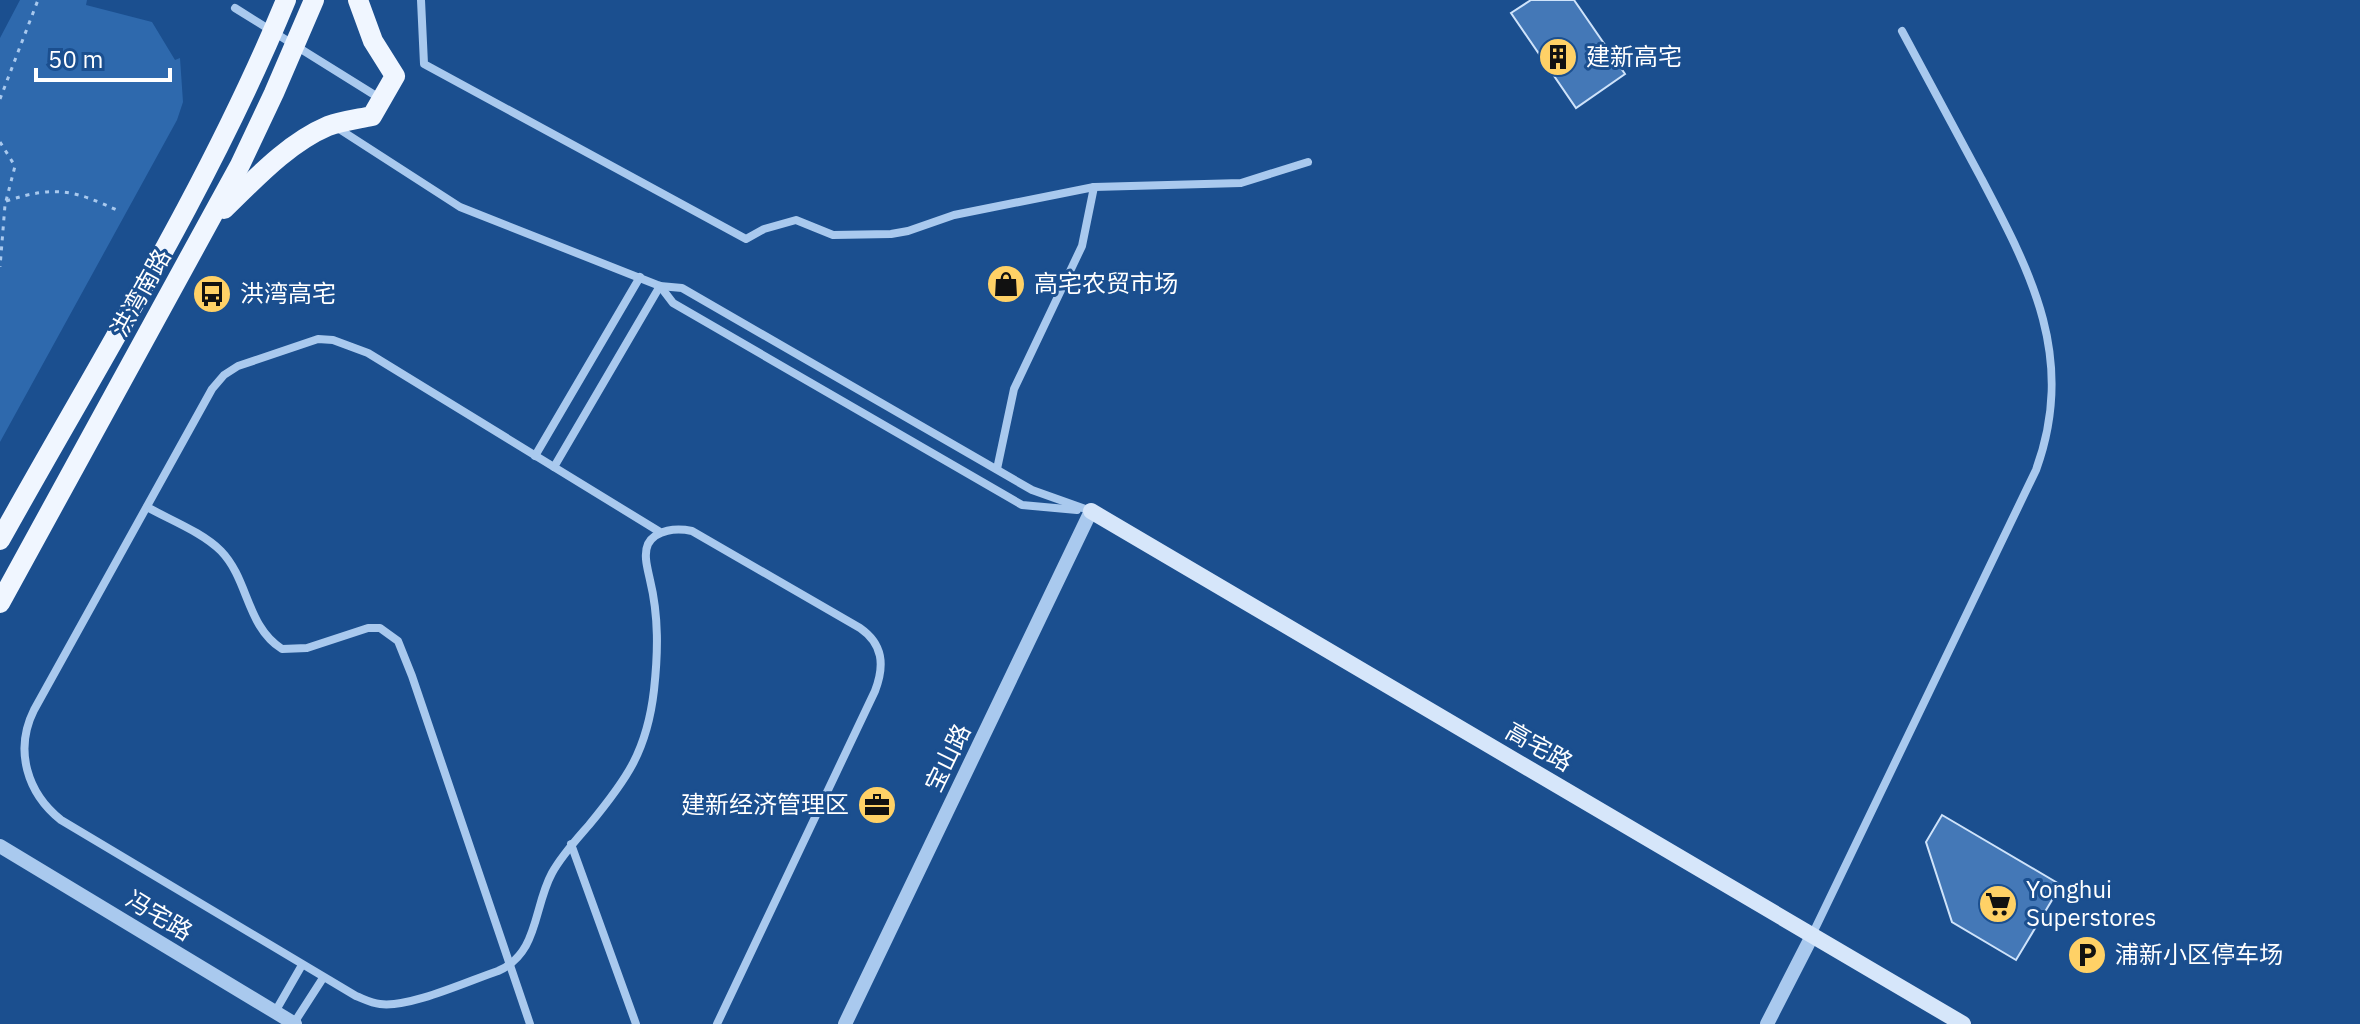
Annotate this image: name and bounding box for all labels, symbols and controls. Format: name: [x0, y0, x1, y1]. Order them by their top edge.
scale bar: [36, 32, 170, 82]
building icon: 建新高宅: [1537, 36, 1579, 78]
place label: 建新高宅: [1586, 40, 1682, 72]
text: 50 m: [48, 43, 103, 75]
street label: 洪湾南路: [103, 243, 177, 342]
shop icon: 高宅农贸市场: [985, 263, 1027, 305]
place label: 高宅农贸市场: [1034, 267, 1178, 299]
bus stop icon: 洪湾高宅: [191, 273, 233, 315]
place label: 洪湾高宅: [240, 277, 336, 309]
street label: 高宅路: [1500, 714, 1579, 778]
street label: 宝山路: [917, 718, 977, 797]
office icon: 建新经济管理区: [856, 784, 898, 826]
place label: 建新经济管理区: [681, 788, 849, 820]
place label: Yonghui Superstores: [2026, 873, 2156, 933]
street label: 冯宅路: [120, 883, 199, 947]
supermarket icon: Yonghui Superstores: [1977, 883, 2019, 925]
parking icon: 浦新小区停车场: [2066, 934, 2108, 976]
place label: 浦新小区停车场: [2115, 938, 2283, 970]

